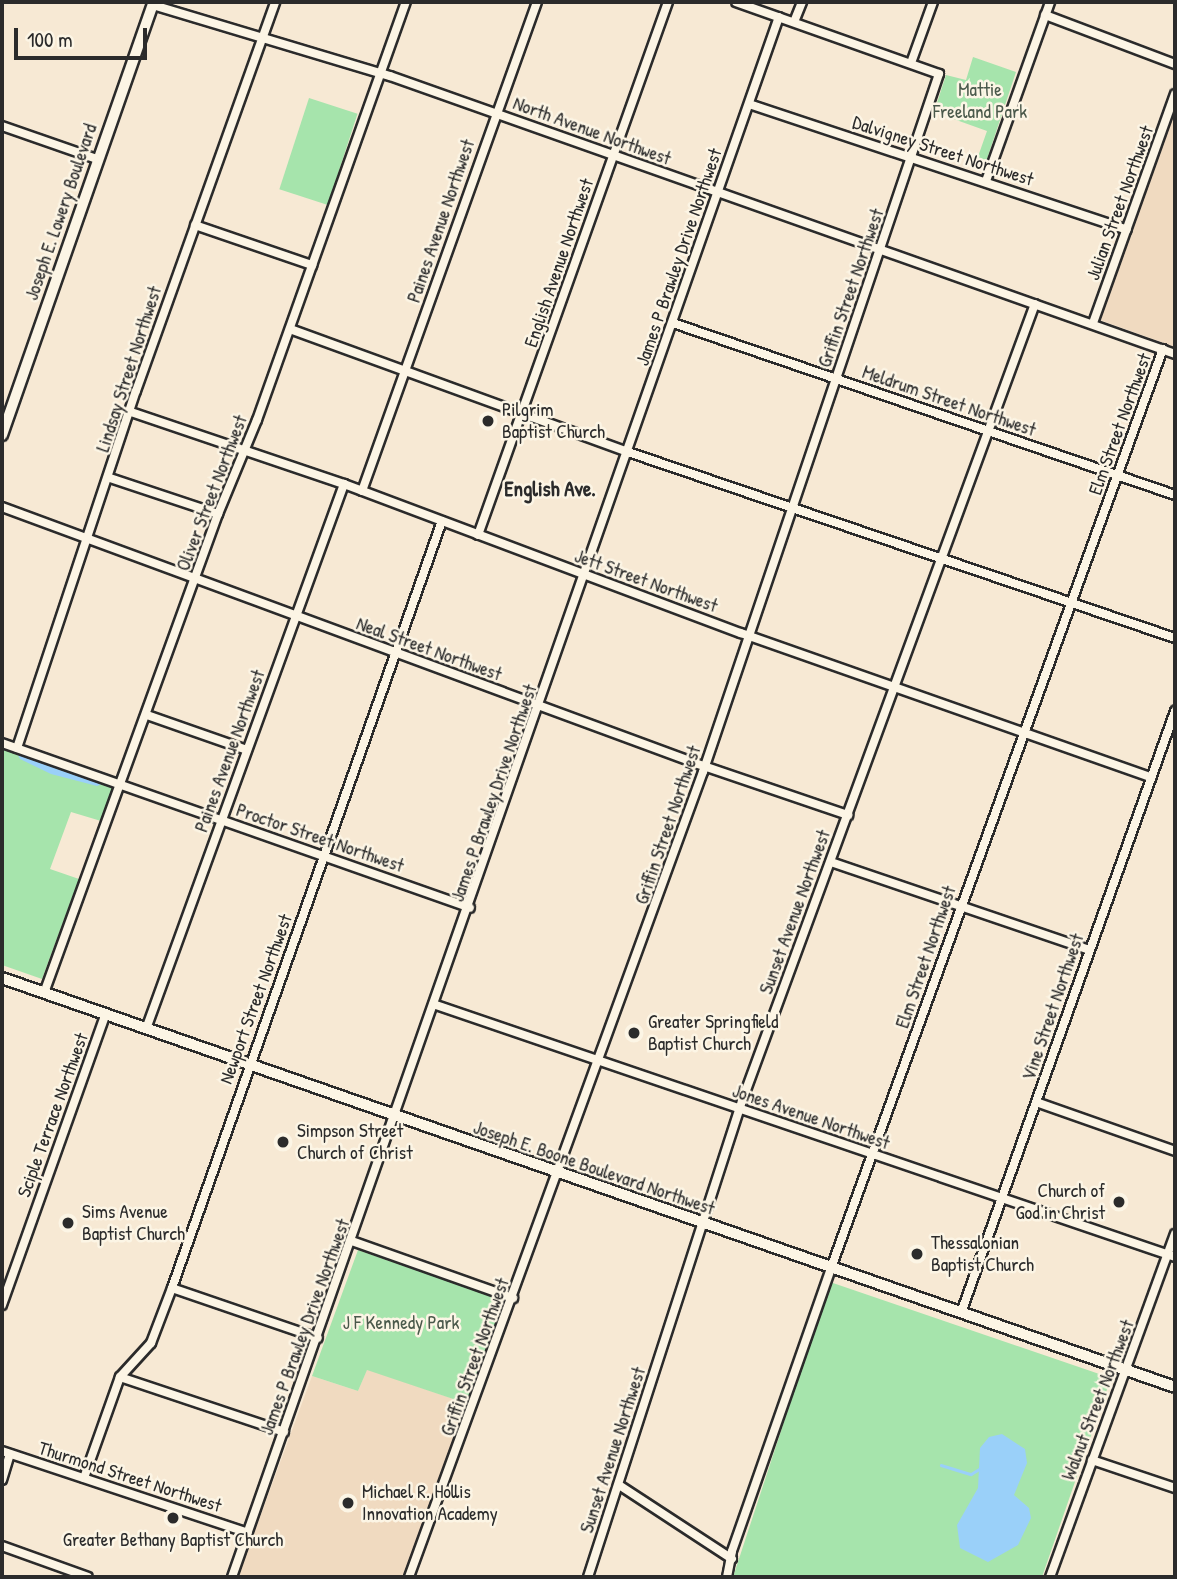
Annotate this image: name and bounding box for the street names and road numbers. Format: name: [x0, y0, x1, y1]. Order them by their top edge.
street label: North Avenue Northwest: [510, 92, 674, 170]
street label: Dalvigney Street Northwest: [850, 111, 1036, 191]
street label: Joseph E. Lowery Boulevard: [20, 121, 102, 303]
street label: Julian Street Northwest: [1081, 123, 1159, 283]
street label: Paines Avenue Northwest: [402, 136, 480, 306]
street label: James P Brawley Drive Northwest: [631, 145, 727, 369]
street label: English Avenue Northwest: [519, 176, 599, 350]
street label: Griffin Street Northwest: [813, 206, 889, 370]
street label: Lindsay Street Northwest: [91, 283, 167, 455]
street label: Elm Street Northwest: [1084, 350, 1156, 498]
street label: Meldrum Street Northwest: [859, 361, 1039, 441]
street label: Oliver Street Northwest: [172, 412, 252, 574]
street label: Jett Street Northwest: [571, 545, 721, 617]
street label: Neal Street Northwest: [353, 612, 505, 686]
street label: Paines Avenue Northwest: [190, 667, 270, 835]
street label: James P Brawley Drive Northwest: [446, 681, 542, 905]
street label: Griffin Street Northwest: [630, 743, 706, 907]
street label: Proctor Street Northwest: [233, 799, 407, 877]
street label: Sunset Avenue Northwest: [755, 827, 835, 997]
street label: Elm Street Northwest: [891, 883, 961, 1031]
street label: Newport Street Northwest: [215, 911, 297, 1087]
street label: Vine Street Northwest: [1017, 931, 1089, 1083]
street label: Sciple Terrace Northwest: [13, 1030, 93, 1200]
street label: Jones Avenue Northwest: [729, 1079, 893, 1155]
street label: Joseph E. Boone Boulevard Northwest: [470, 1116, 718, 1220]
street label: James P Brawley Drive Northwest: [255, 1216, 355, 1438]
street label: Griffin Street Northwest: [436, 1275, 514, 1439]
street label: Walnut Street Northwest: [1057, 1317, 1139, 1483]
street label: Sunset Avenue Northwest: [575, 1364, 651, 1536]
street label: Thurmond Street Northwest: [36, 1437, 224, 1517]

